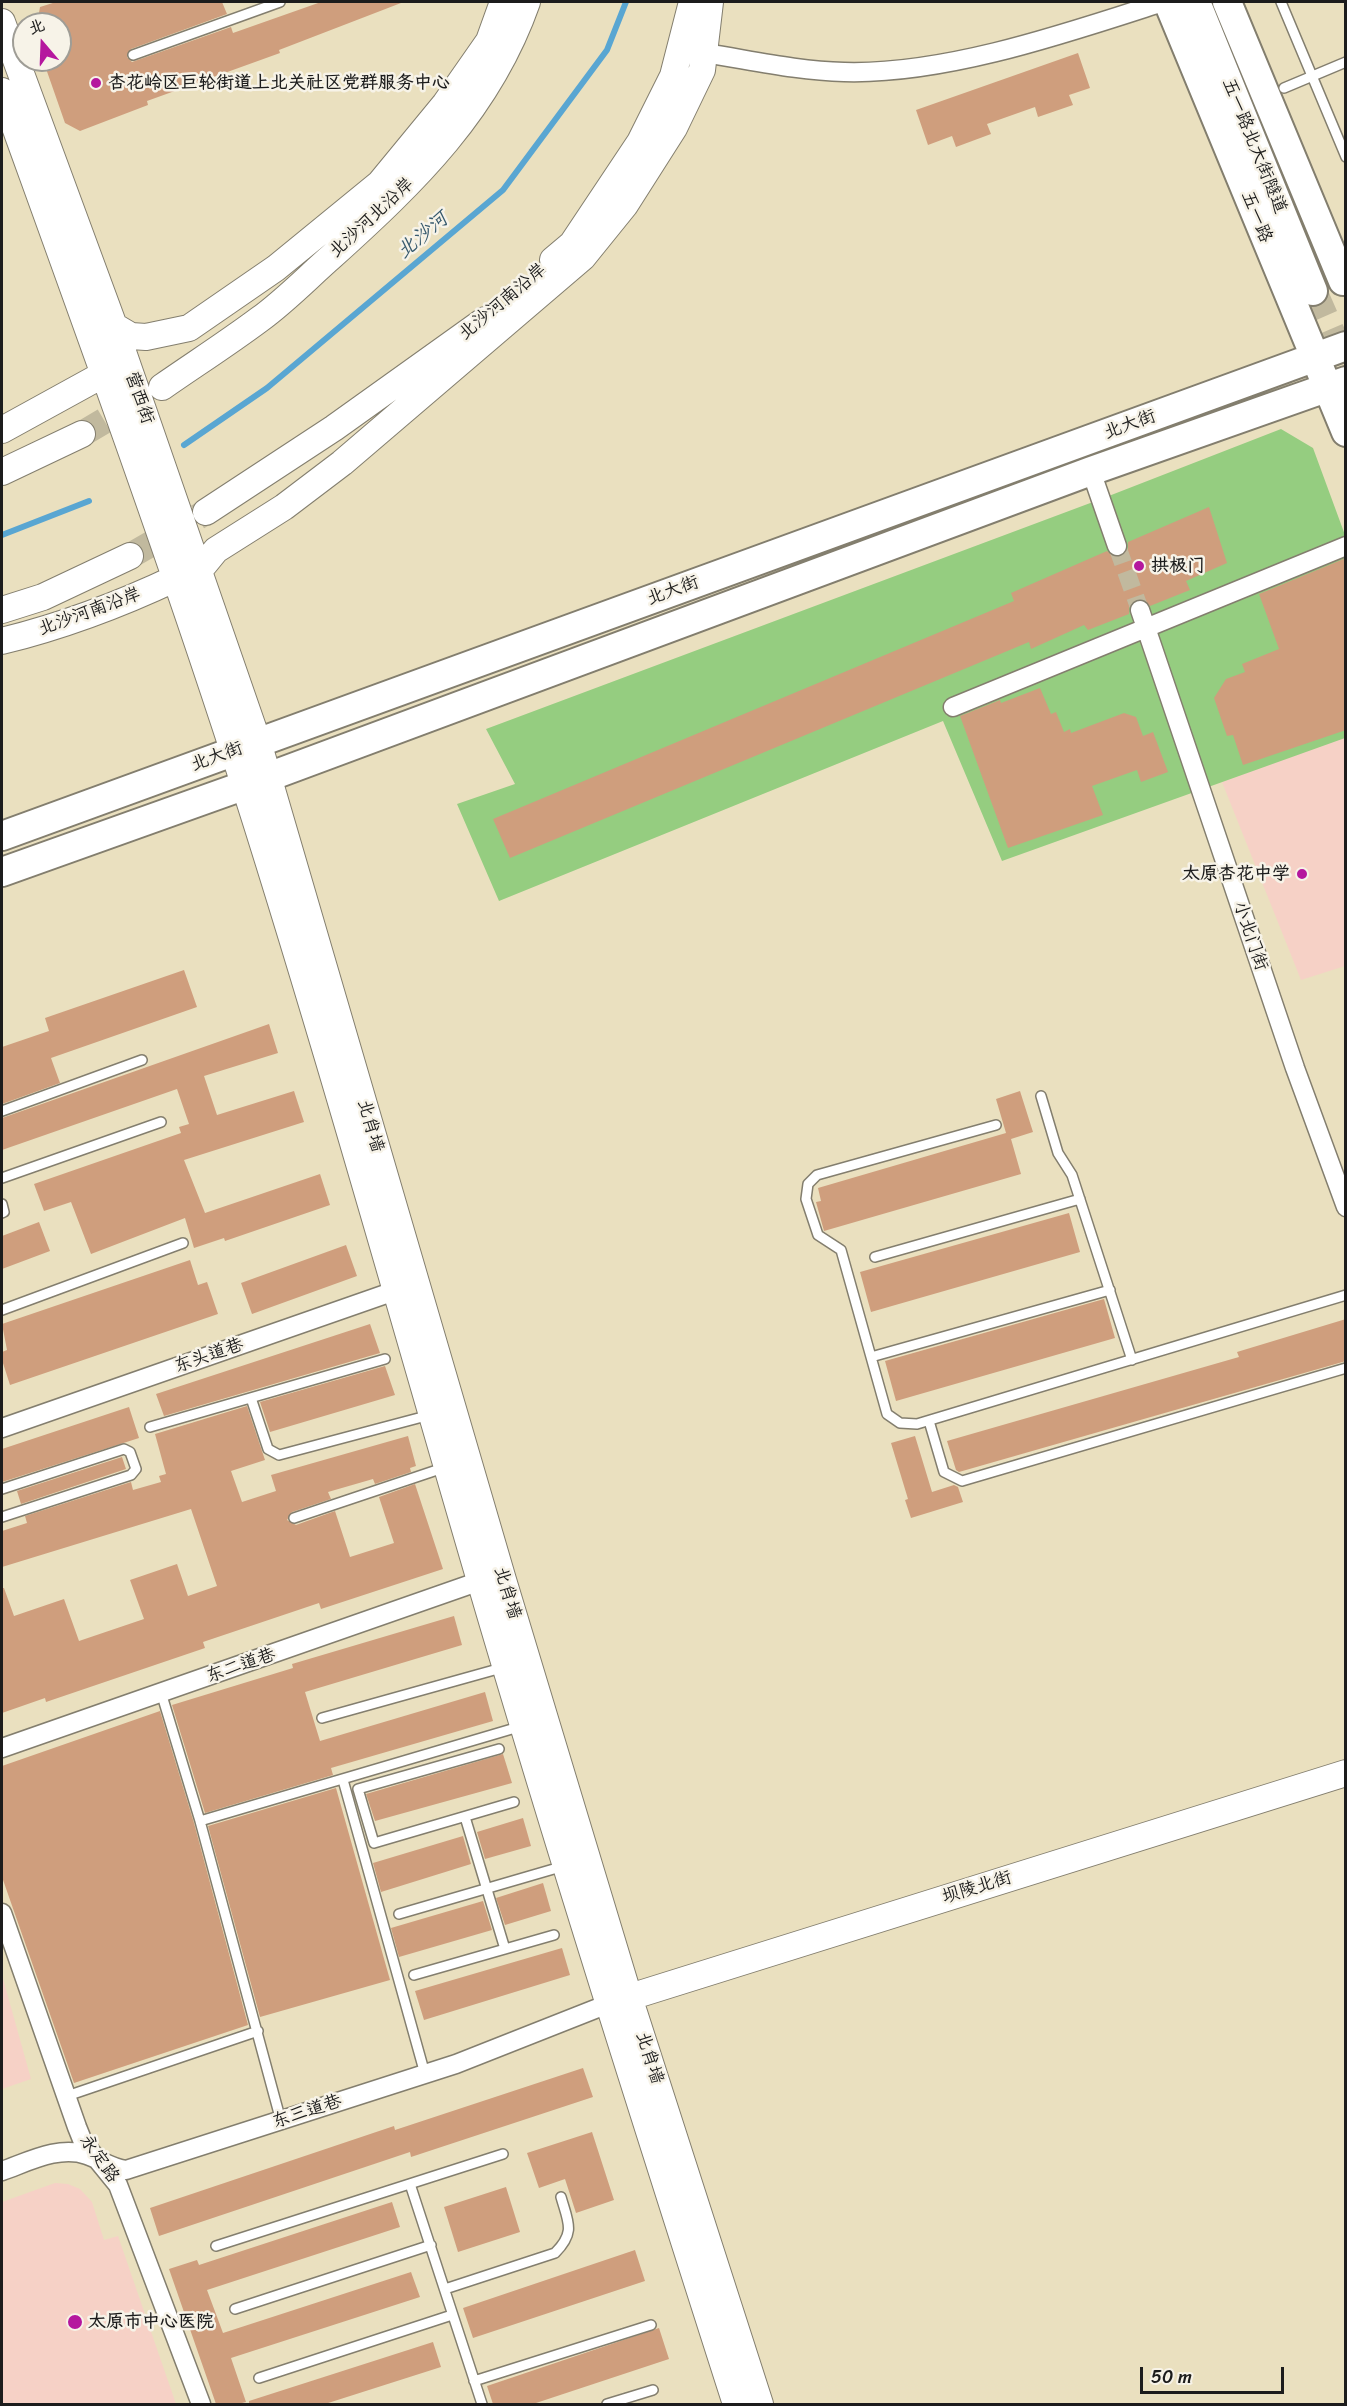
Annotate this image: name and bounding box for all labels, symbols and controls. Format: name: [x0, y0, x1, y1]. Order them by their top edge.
text: 北: [24, 10, 49, 43]
north arrow: [12, 12, 72, 72]
place label: 杏花岭区巨轮街道上北关社区党群服务中心: [108, 72, 450, 94]
street label: 五一路北大街隧道: [1217, 75, 1291, 217]
marker: 杏花岭区巨轮街道上北关社区党群服务中心: [89, 76, 103, 90]
street label: 北沙河北沿岸: [325, 173, 419, 263]
street label: 五一路: [1236, 188, 1276, 246]
water label: 北沙河: [392, 208, 454, 264]
street label: 北沙河南沿岸: [455, 259, 551, 345]
street label: 营西街: [120, 369, 158, 427]
street label: 北大街: [1101, 406, 1159, 444]
place label: 拱极门: [1151, 555, 1205, 577]
marker: 拱极门: [1132, 559, 1146, 573]
street label: 北大街: [644, 572, 702, 610]
street label: 北沙河南沿岸: [36, 583, 144, 641]
street label: 北大街: [188, 738, 246, 776]
place label: 太原杏花中学: [1182, 863, 1290, 885]
marker: 太原杏花中学: [1295, 867, 1309, 881]
street label: 小北门街: [1228, 898, 1272, 974]
street label: 北肖墙: [352, 1097, 388, 1155]
street label: 东头道巷: [171, 1334, 247, 1378]
street label: 北肖墙: [489, 1564, 525, 1622]
street label: 东二道巷: [203, 1644, 279, 1688]
street label: 坝陵北街: [939, 1867, 1015, 1909]
street label: 北肖墙: [630, 2029, 668, 2087]
street label: 东三道巷: [269, 2091, 345, 2133]
street label: 永定路: [75, 2131, 123, 2187]
place label: 太原市中心医院: [88, 2311, 214, 2333]
marker: 太原市中心医院: [66, 2313, 84, 2331]
scale bar: [1143, 2355, 1287, 2393]
text: 50 m: [1151, 2361, 1192, 2393]

